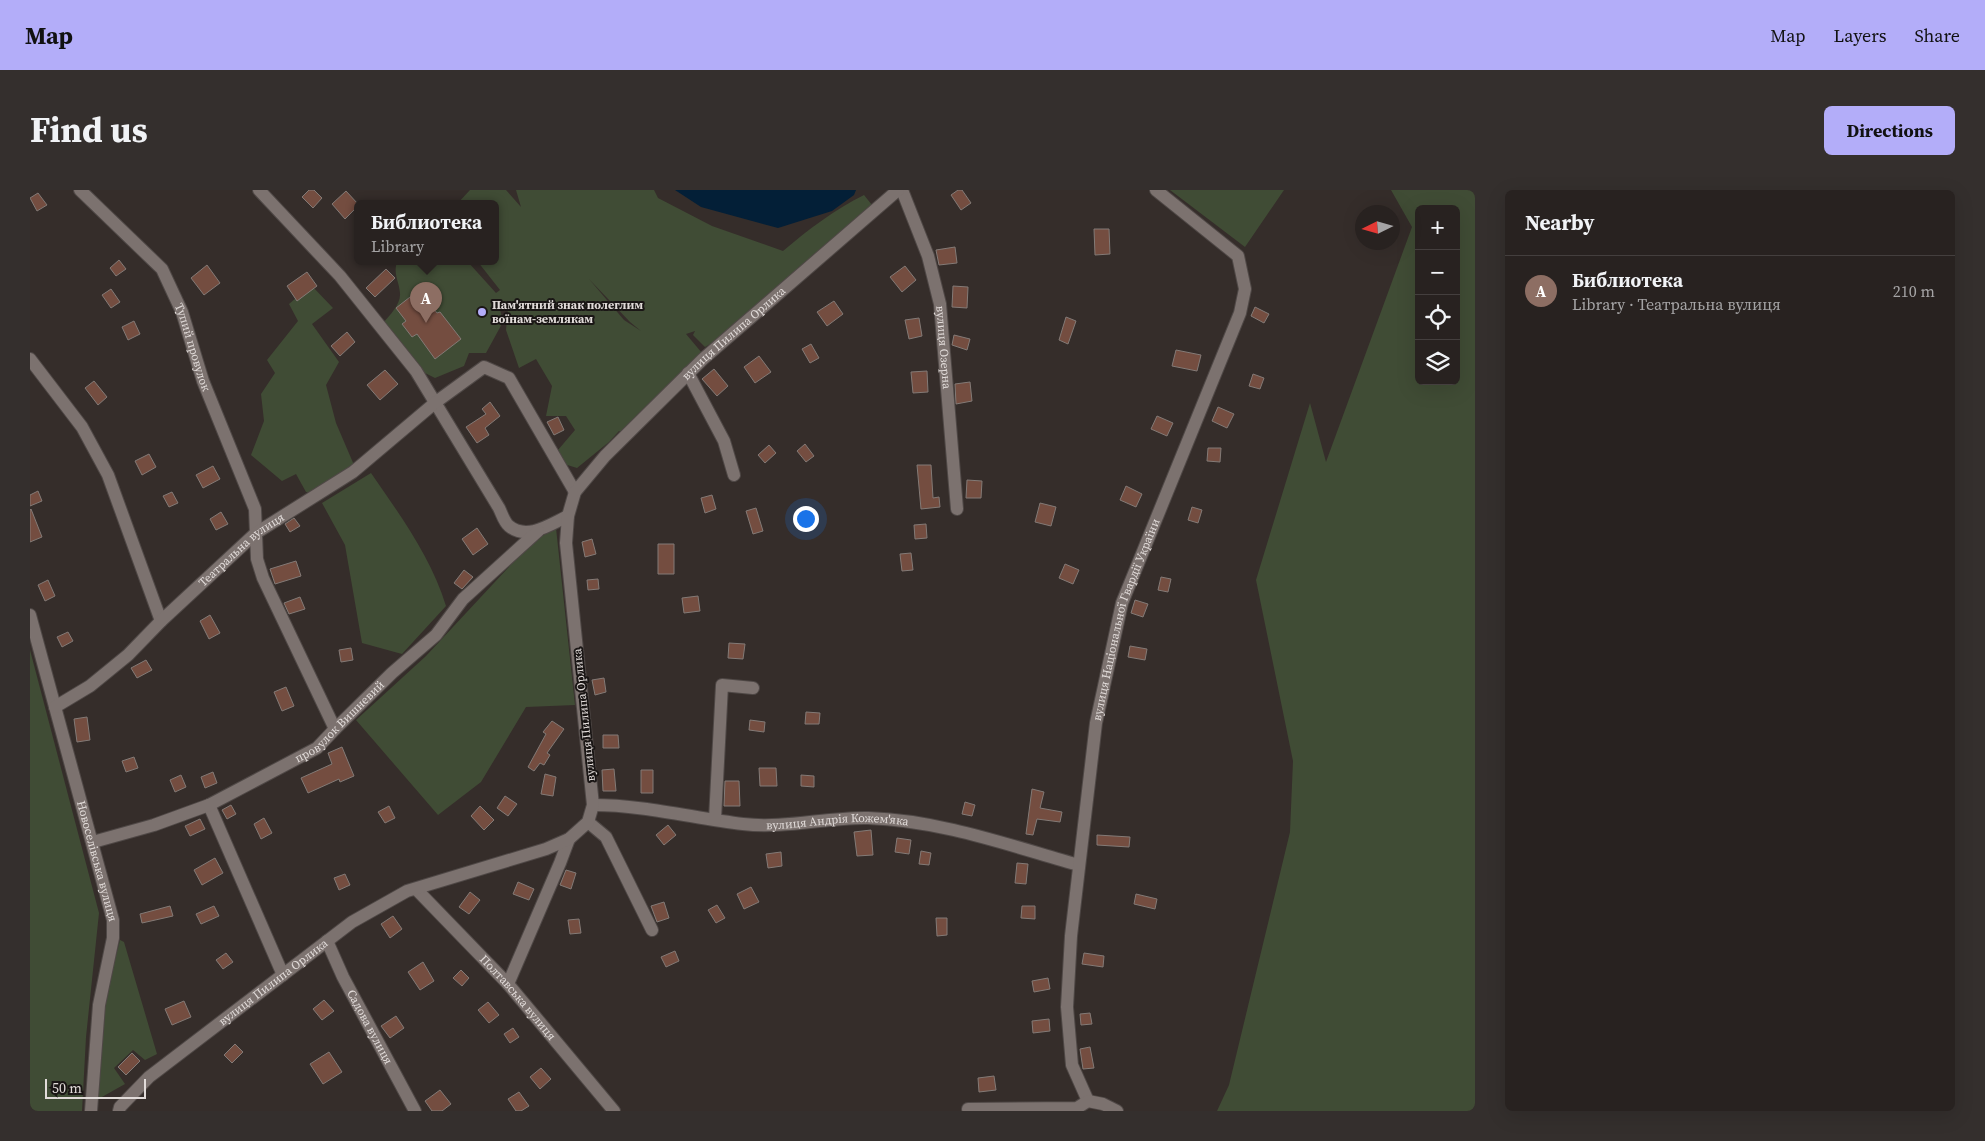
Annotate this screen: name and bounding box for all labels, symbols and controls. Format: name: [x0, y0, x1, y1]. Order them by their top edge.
text: Map: [25, 19, 73, 52]
text: Map: [1770, 23, 1805, 48]
text: Layers: [1833, 23, 1886, 48]
text: Share: [1914, 23, 1960, 48]
text: Find us: [30, 106, 148, 154]
button: Directions: [1824, 106, 1955, 155]
popup: [354, 200, 499, 265]
north arrow: [1355, 205, 1400, 250]
map controls: [1415, 205, 1460, 385]
button: +: [1415, 205, 1460, 250]
text: Nearby: [1525, 208, 1595, 237]
text: Библиотека: [371, 209, 482, 235]
text: Library: [371, 235, 424, 257]
button: −: [1415, 250, 1460, 295]
text: Библиотека: [1572, 267, 1683, 293]
text: A: [1536, 280, 1546, 302]
text: 210 m: [1893, 280, 1935, 302]
pin: A: [410, 282, 442, 323]
street label: вулиця Пилипа Орлика: [678, 282, 790, 384]
text: Library · Театральна вулиця: [1572, 293, 1781, 315]
button: locate: [1415, 295, 1460, 340]
place label: Пам'ятний знак полеглим воїнам-землякам: [492, 297, 643, 327]
street label: Тупий провулок: [171, 300, 214, 394]
street label: вулиця Озерна: [932, 305, 955, 391]
marker: Пам'ятний знак полеглим воїнам-землякам: [476, 306, 488, 318]
button: layers: [1415, 340, 1460, 385]
your location: [793, 506, 819, 532]
street label: Театральна вулиця: [195, 509, 287, 590]
street label: вулиця Національної Гвардії України: [1089, 516, 1164, 722]
street label: вулиця Пилипа Орлика: [569, 647, 599, 782]
street label: провулок Вишневий: [292, 677, 388, 766]
street label: Новоселівська вулиця: [73, 799, 121, 923]
street label: вулиця Андрія Кожем'яка: [766, 810, 911, 833]
street label: вулиця Пилипа Орлика: [215, 935, 332, 1029]
street label: Полтавська вулиця: [476, 952, 560, 1044]
street label: Садова вулиця: [343, 987, 396, 1067]
scale bar: [45, 1076, 146, 1099]
text: 50 m: [52, 1078, 82, 1098]

